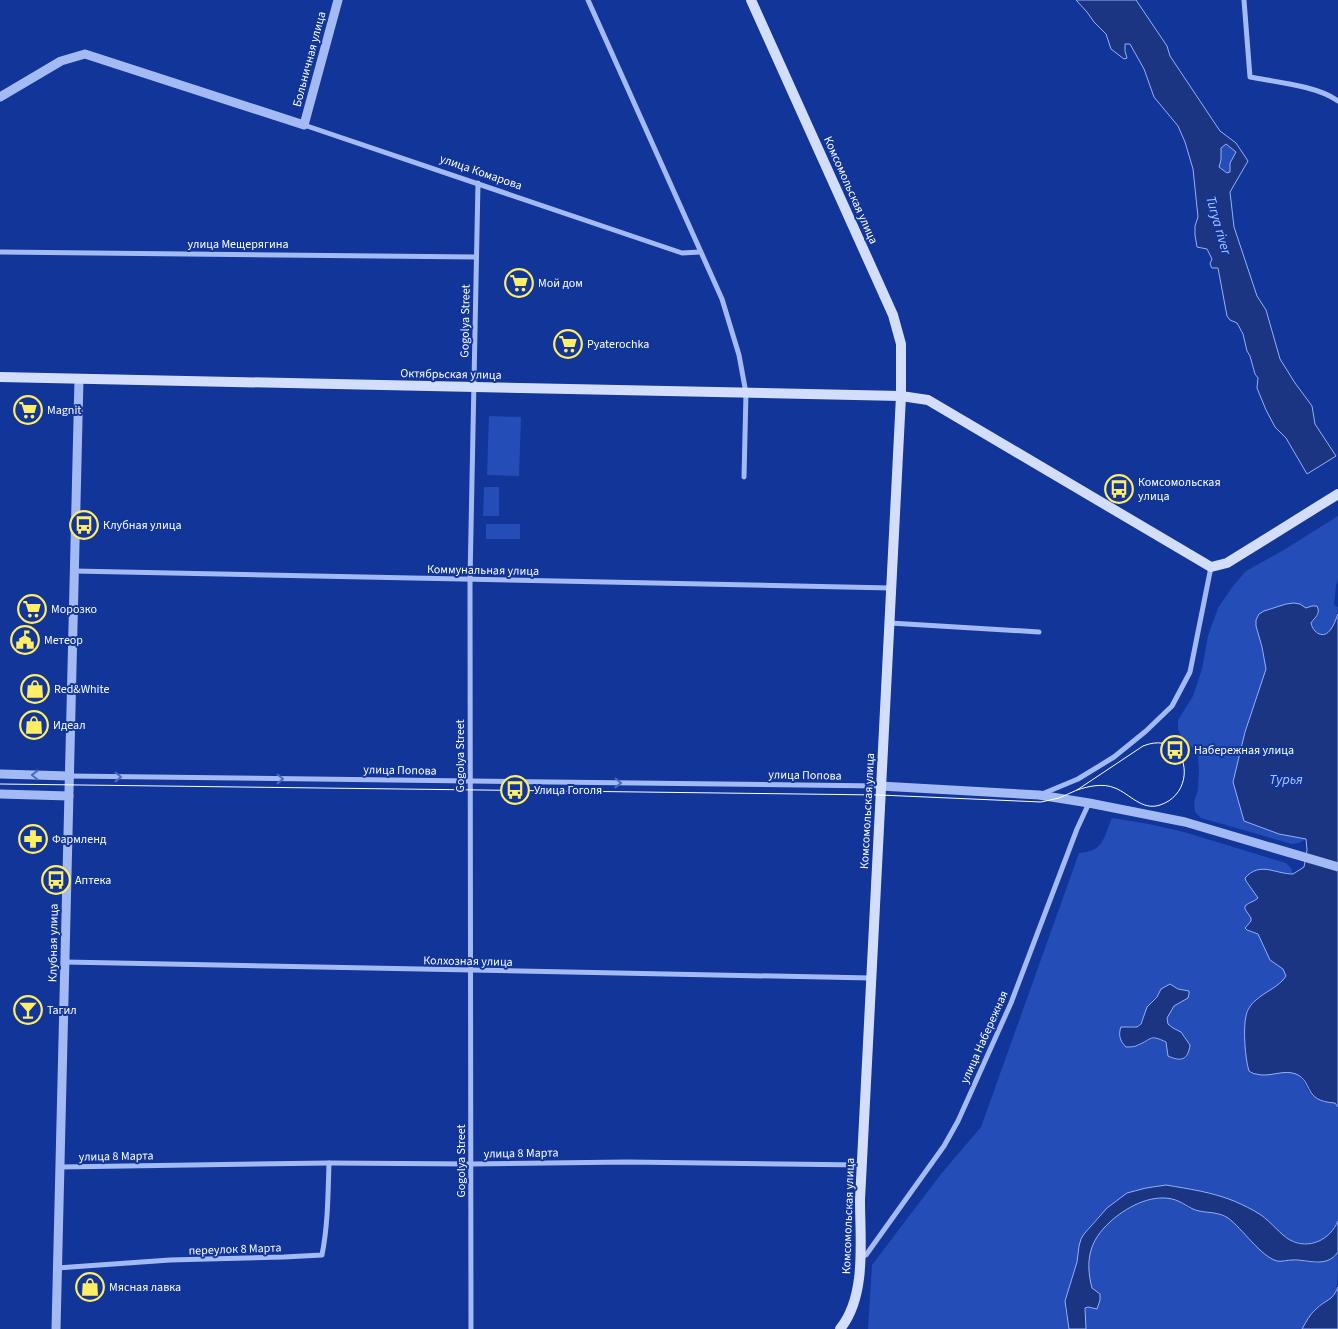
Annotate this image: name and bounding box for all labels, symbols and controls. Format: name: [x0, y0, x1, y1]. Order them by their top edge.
street label: Больничная улица: [289, 9, 330, 109]
street label: Комсомольская улица: [819, 134, 882, 247]
street label: улица Комарова: [437, 150, 524, 195]
water label: Turya river: [1200, 194, 1236, 258]
street label: улица Мещерягина: [188, 236, 288, 253]
supermarket icon: Мой дом: [504, 268, 534, 298]
place label: Мой дом: [538, 275, 583, 292]
street label: Gogolya Street: [456, 284, 475, 358]
supermarket icon: Pyaterochka: [553, 329, 583, 359]
place label: Pyaterochka: [587, 336, 649, 353]
street label: Октябрьская улица: [400, 365, 502, 384]
supermarket icon: Magnit: [13, 395, 43, 425]
place label: Magnit: [47, 402, 81, 419]
bus stop icon: Комсомольская улица: [1104, 474, 1134, 504]
place label: Комсомольская улица: [1138, 474, 1221, 505]
bus stop icon: Клубная улица: [69, 510, 99, 540]
place label: Клубная улица: [103, 517, 182, 534]
street label: Коммунальная улица: [427, 561, 539, 580]
supermarket icon: Морозко: [17, 594, 47, 624]
place label: Морозко: [51, 601, 97, 618]
public building icon: Метеор: [10, 625, 40, 655]
place label: Метеор: [44, 632, 83, 649]
shop icon: Red&White: [20, 674, 50, 704]
place label: Red&White: [54, 681, 109, 698]
shop icon: Идеал: [19, 710, 49, 740]
place label: Идеал: [53, 717, 86, 734]
street label: Gogolya Street: [452, 719, 469, 793]
bus stop icon: Набережная улица: [1160, 735, 1190, 765]
place label: Набережная улица: [1194, 742, 1294, 759]
street label: Комсомольская улица: [856, 752, 879, 870]
street label: улица Попова: [363, 761, 437, 780]
street label: улица Попова: [768, 766, 842, 785]
one-way arrow: [30, 770, 38, 780]
water label: Турья: [1269, 770, 1303, 790]
one-way arrow: [114, 771, 122, 782]
one-way arrow: [277, 773, 285, 784]
bus stop icon: Улица Гоголя: [500, 775, 530, 805]
one-way arrow: [614, 778, 622, 788]
place label: Улица Гоголя: [534, 782, 602, 799]
pharmacy icon: Фармленд: [18, 824, 48, 854]
place label: Фармленд: [52, 831, 107, 848]
bus stop icon: Аптека: [41, 865, 71, 895]
place label: Аптека: [75, 872, 111, 889]
street label: Клубная улица: [44, 904, 63, 982]
street label: Колхозная улица: [423, 952, 513, 971]
street label: улица Набережная: [956, 988, 1013, 1086]
bar icon: Тагил: [13, 995, 43, 1025]
place label: Тагил: [47, 1002, 77, 1019]
street label: Gogolya Street: [453, 1124, 470, 1198]
street label: улица 8 Марта: [483, 1144, 559, 1163]
street label: улица 8 Марта: [78, 1147, 154, 1166]
street label: Комсомольская улица: [838, 1158, 859, 1274]
street label: переулок 8 Марта: [188, 1239, 282, 1260]
shop icon: Мясная лавка: [75, 1272, 105, 1302]
place label: Мясная лавка: [109, 1279, 181, 1296]

